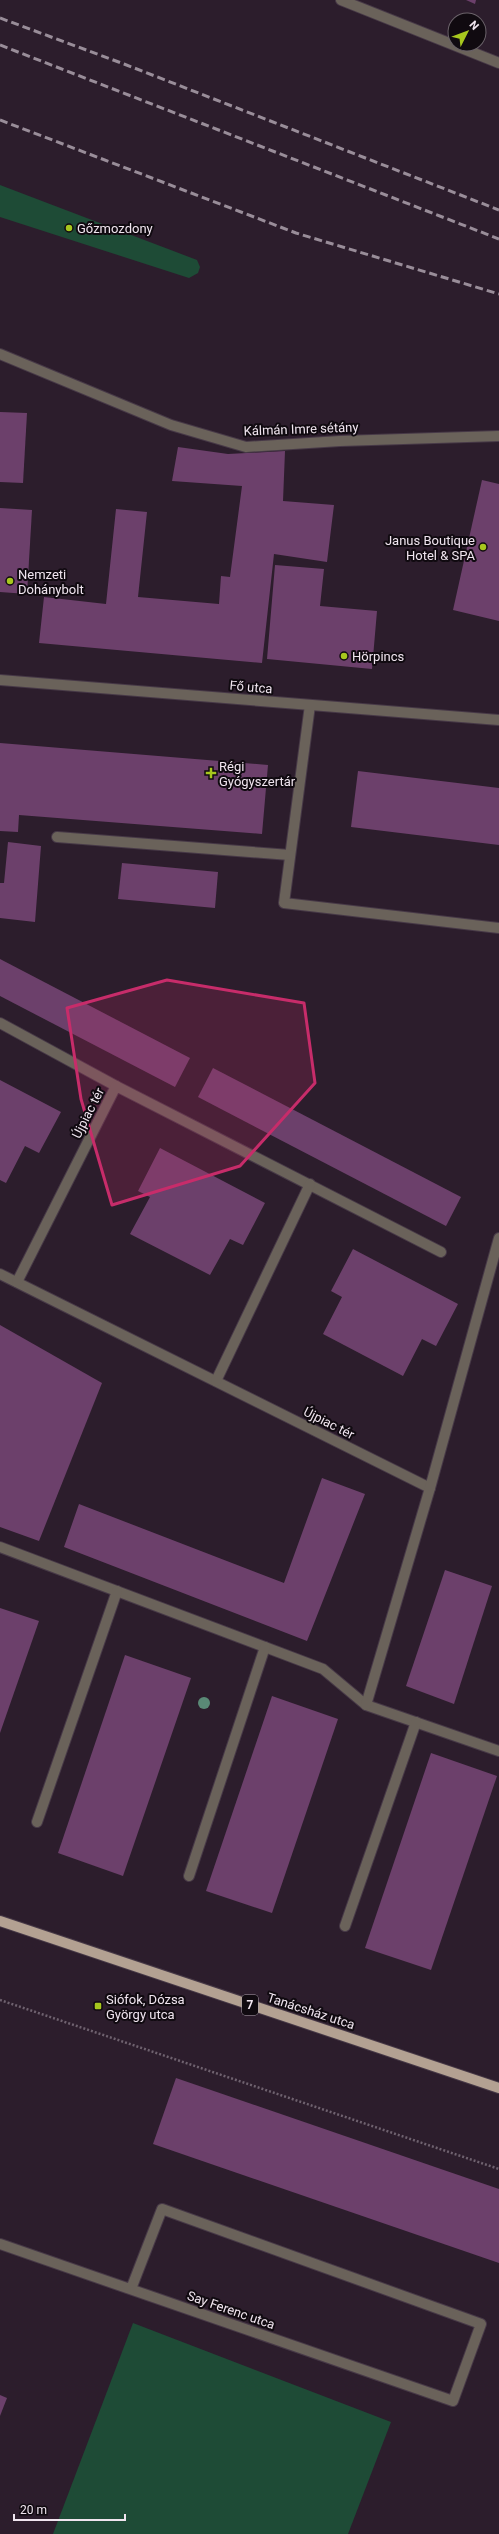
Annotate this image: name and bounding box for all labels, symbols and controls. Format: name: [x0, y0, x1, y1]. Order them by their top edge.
north arrow: [447, 12, 487, 52]
text: N: [467, 18, 482, 33]
place label: Gőzmozdony: [77, 221, 153, 236]
marker: Gőzmozdony: [64, 223, 74, 233]
street label: Kálmán Imre sétány: [243, 420, 359, 438]
place label: Janus Boutique Hotel & SPA: [385, 533, 476, 563]
marker: Janus Boutique Hotel & SPA: [478, 542, 488, 552]
place label: Nemzeti Dohánybolt: [18, 567, 84, 597]
marker: Nemzeti Dohánybolt: [5, 576, 15, 586]
place label: Hörpincs: [352, 649, 405, 664]
marker: Hörpincs: [339, 651, 349, 661]
street label: Fő utca: [229, 678, 273, 696]
place label: Régi Gyógyszertár: [219, 759, 296, 789]
marker: Régi Gyógyszertár: [206, 768, 216, 778]
street label: Újpiac tér: [69, 1085, 107, 1141]
street label: Újpiac tér: [301, 1404, 357, 1442]
street label: Tanácsház utca: [265, 1990, 357, 2032]
place label: Siófok, Dózsa György utca: [106, 1992, 185, 2022]
road number: 7: [242, 1995, 258, 2015]
marker: Siófok, Dózsa György utca: [93, 2001, 103, 2011]
street label: Say Ferenc utca: [185, 2288, 277, 2332]
scale bar: [14, 2496, 125, 2522]
text: 20 m: [20, 2503, 47, 2517]

